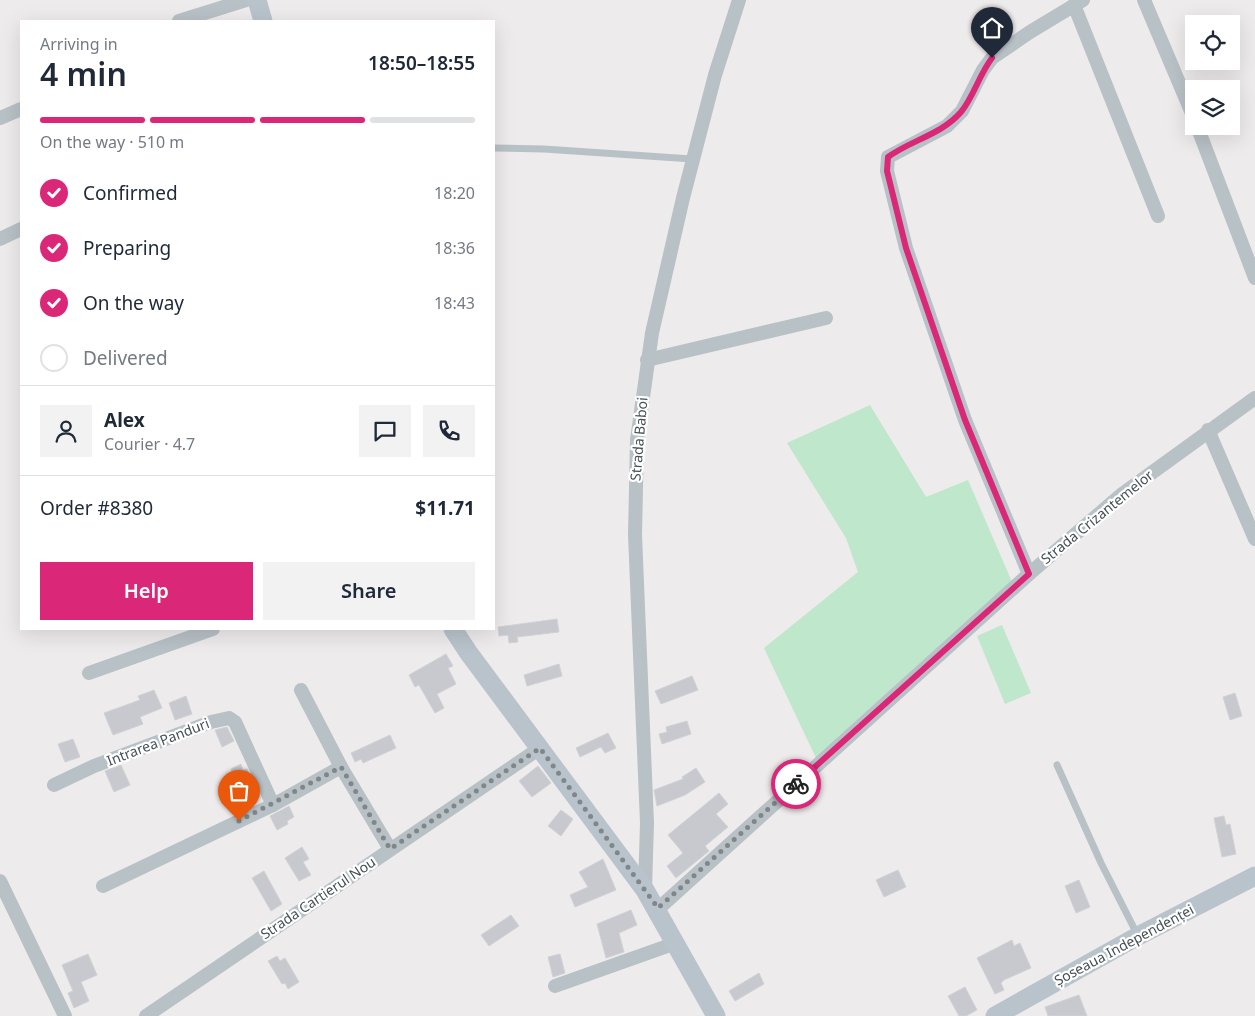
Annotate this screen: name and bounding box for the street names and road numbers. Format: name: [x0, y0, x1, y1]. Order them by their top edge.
street label: Strada Baboi: [625, 396, 652, 482]
street label: Strada Crizantemelor: [1037, 465, 1157, 568]
street label: Intrarea Panduri: [104, 713, 212, 770]
street label: Strada Cartierul Nou: [257, 852, 379, 943]
street label: Șoseaua Independenței: [1051, 900, 1197, 989]

